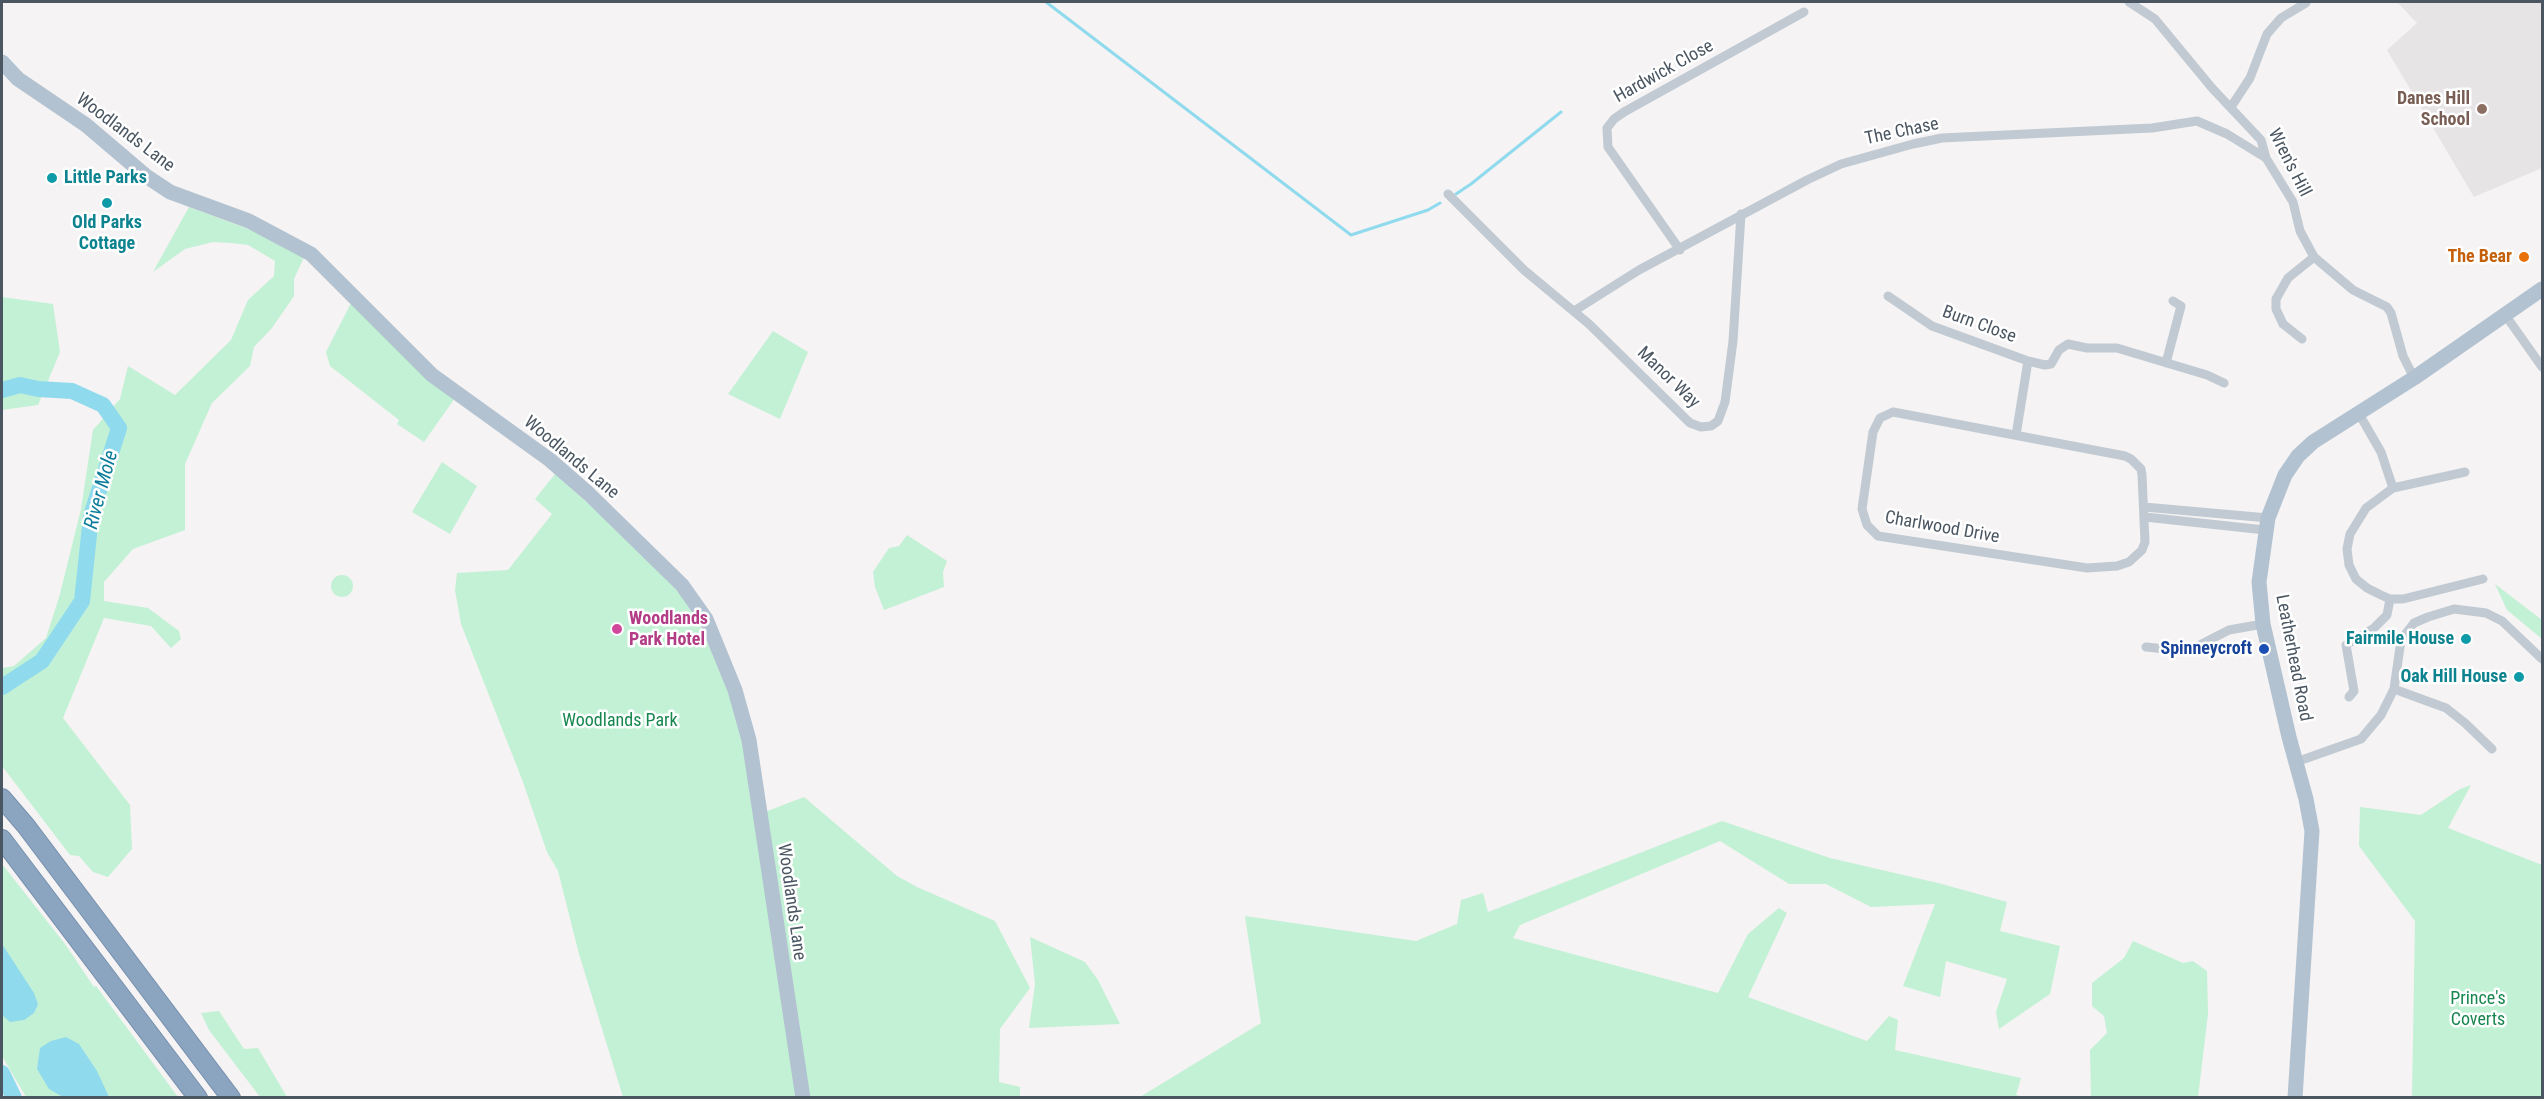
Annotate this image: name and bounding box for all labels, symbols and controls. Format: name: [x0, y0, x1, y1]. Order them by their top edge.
street label: Hardwick Close: [1610, 36, 1718, 108]
place label: Danes Hill School: [2397, 88, 2470, 130]
street label: Woodlands Lane: [72, 89, 178, 177]
marker: Danes Hill School: [2475, 102, 2489, 116]
street label: The Chase: [1863, 114, 1941, 150]
street label: Wren's Hill: [2263, 125, 2315, 201]
place label: Little Parks: [64, 167, 147, 189]
marker: Little Parks: [45, 171, 59, 185]
marker: Old Parks Cottage: [100, 196, 114, 210]
place label: Old Parks Cottage: [72, 212, 142, 254]
place label: The Bear: [2447, 246, 2512, 268]
marker: The Bear: [2517, 250, 2531, 264]
street label: Burn Close: [1939, 302, 2019, 348]
street label: Manor Way: [1632, 343, 1704, 413]
street label: Woodlands Lane: [519, 412, 623, 504]
water label: River Mole: [80, 448, 124, 532]
street label: Charlwood Drive: [1883, 507, 2001, 549]
street label: Leatherhead Road: [2270, 593, 2316, 723]
place label: Woodlands Park Hotel: [629, 608, 708, 650]
marker: Woodlands Park Hotel: [610, 622, 624, 636]
place label: Fairmile House: [2346, 628, 2454, 650]
marker: Fairmile House: [2459, 632, 2473, 646]
place label: Spinneycroft: [2160, 638, 2252, 660]
marker: Spinneycroft: [2257, 642, 2271, 656]
place label: Oak Hill House: [2400, 666, 2507, 688]
marker: Oak Hill House: [2512, 670, 2526, 684]
park label: Woodlands Park: [562, 710, 678, 732]
street label: Woodlands Lane: [772, 842, 810, 962]
park label: Prince's Coverts: [2450, 988, 2506, 1030]

